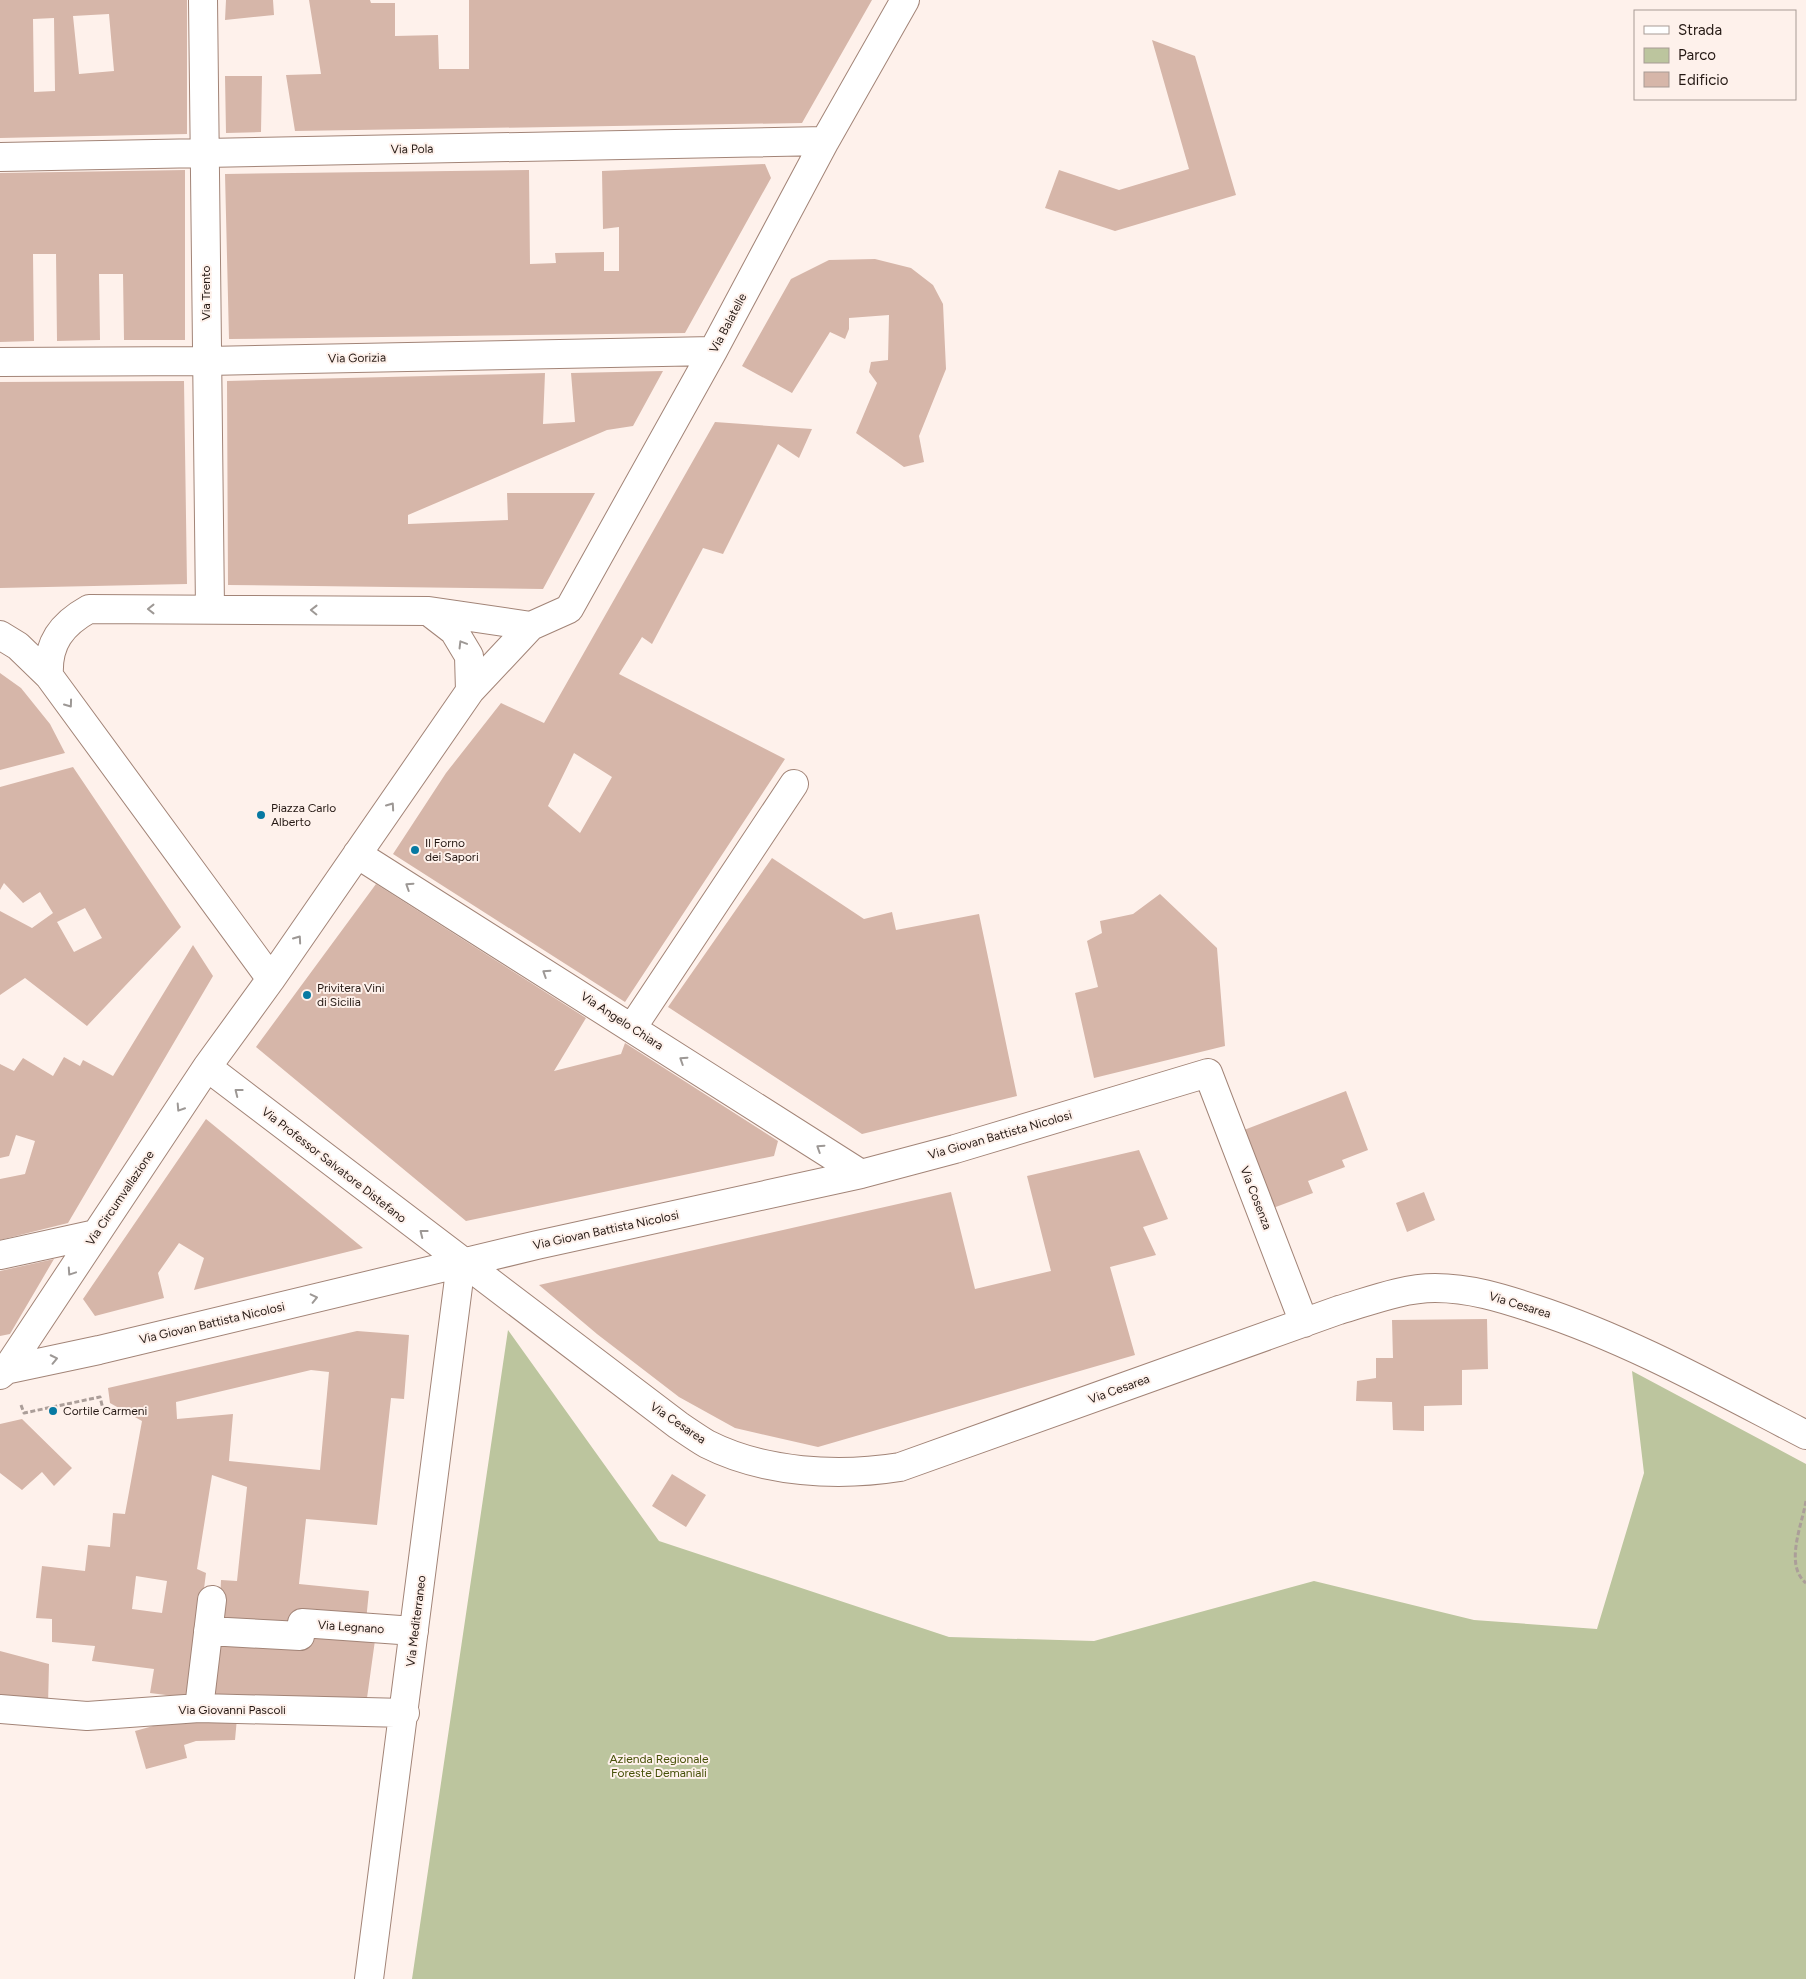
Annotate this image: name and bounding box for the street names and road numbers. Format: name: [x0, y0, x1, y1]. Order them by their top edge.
street label: Via Pola: [391, 142, 433, 156]
street label: Via Trento: [199, 265, 213, 321]
street label: Via Balatelle: [706, 291, 750, 355]
street label: Via Gorizia: [328, 350, 386, 366]
street label: Via Angelo Chiara: [578, 989, 666, 1053]
street label: Via Professor Salvatore Distefano: [259, 1104, 409, 1226]
street label: Via Giovan Battista Nicolosi: [927, 1108, 1073, 1162]
street label: Via Circumvallazione: [83, 1148, 157, 1248]
street label: Via Cosenza: [1238, 1164, 1274, 1232]
street label: Via Giovan Battista Nicolosi: [532, 1208, 680, 1252]
street label: Via Cesarea: [1487, 1289, 1553, 1321]
street label: Via Giovan Battista Nicolosi: [138, 1299, 286, 1347]
street label: Via Cesarea: [1087, 1372, 1151, 1406]
street label: Via Cesarea: [648, 1399, 708, 1447]
street label: Via Mediterraneo: [403, 1574, 429, 1668]
street label: Via Legnano: [317, 1618, 385, 1636]
street label: Via Giovanni Pascoli: [178, 1703, 286, 1717]

